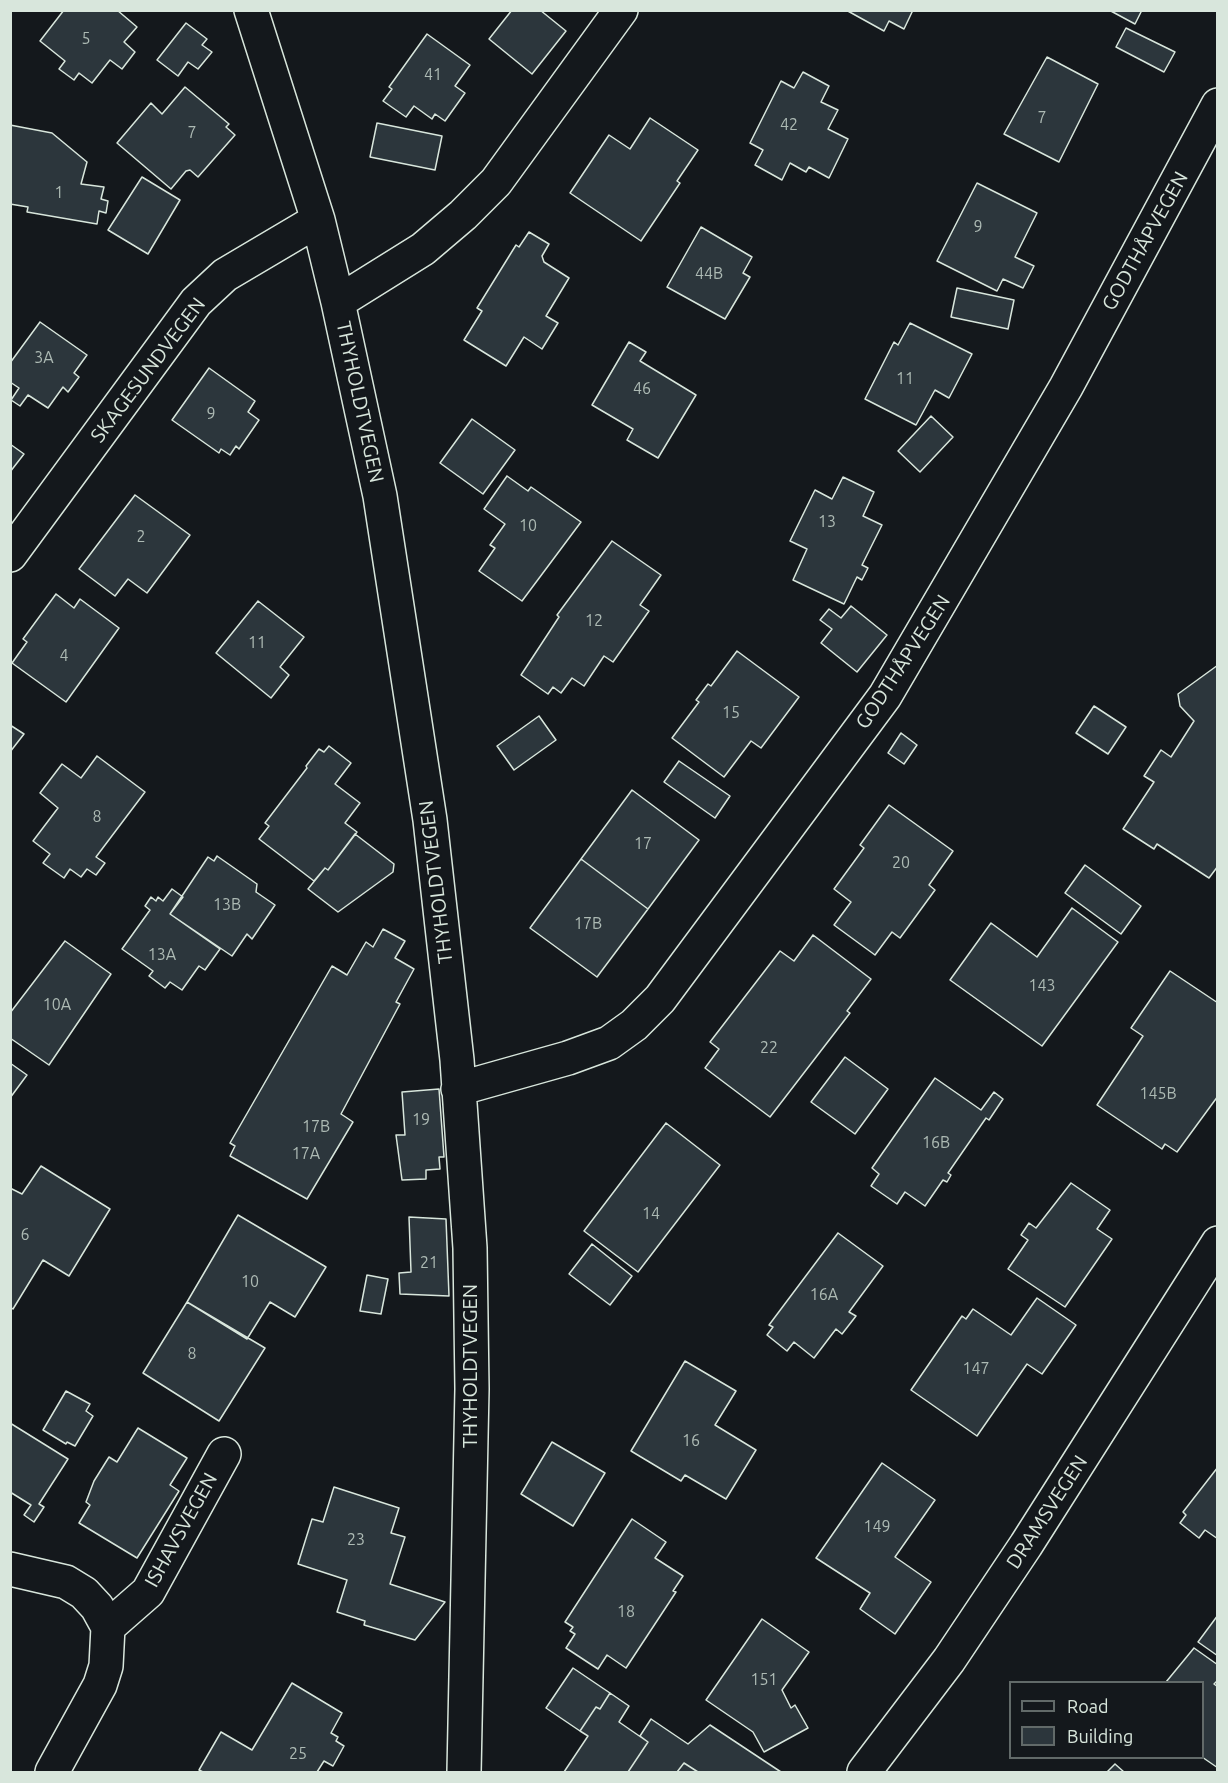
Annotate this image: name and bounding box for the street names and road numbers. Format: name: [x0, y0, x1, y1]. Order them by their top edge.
street label: GODTHÅPVEGEN: [1097, 167, 1193, 315]
street label: SKAGESUNDVEGEN: [86, 293, 210, 447]
street label: THYHOLDTVEGEN: [331, 319, 389, 485]
street label: GODTHÅPVEGEN: [851, 590, 955, 734]
street label: THYHOLDTVEGEN: [414, 799, 458, 965]
street label: THYHOLDTVEGEN: [458, 1284, 482, 1448]
street label: DRAMSVEGEN: [1001, 1451, 1093, 1573]
street label: ISHAVSVEGEN: [140, 1469, 222, 1591]

